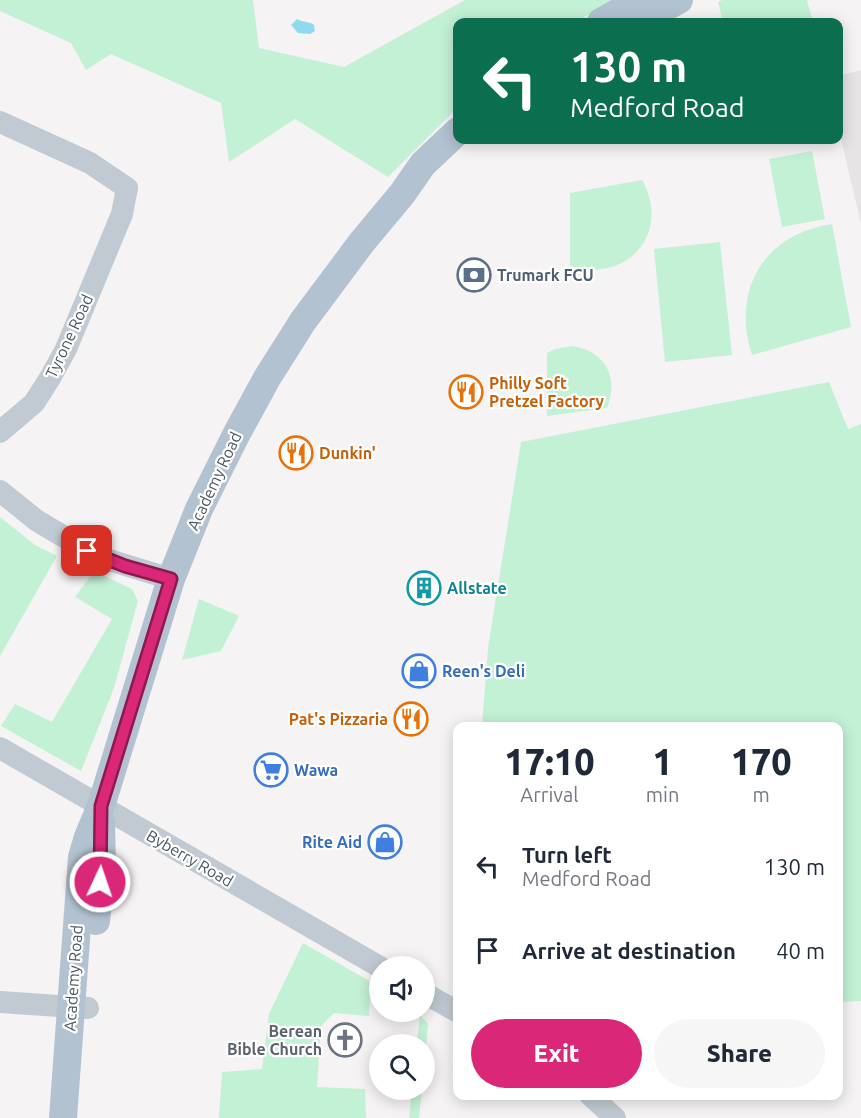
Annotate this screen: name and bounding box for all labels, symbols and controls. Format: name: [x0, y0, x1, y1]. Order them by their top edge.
icon: left: [471, 42, 549, 120]
text: 130 m: [570, 43, 687, 90]
text: Medford Road: [570, 92, 745, 122]
bank icon: Trumark FCU: [456, 257, 492, 293]
place label: Trumark FCU: [497, 266, 594, 284]
street label: Tyrone Road: [42, 291, 96, 381]
restaurant icon: Philly Soft Pretzel Factory: [448, 374, 484, 410]
place label: Philly Soft Pretzel Factory: [489, 374, 605, 410]
street label: Academy Road: [183, 429, 245, 533]
restaurant icon: Dunkin': [278, 435, 314, 471]
place label: Dunkin': [319, 444, 376, 462]
pin: [61, 525, 112, 576]
icon: arrive: [70, 534, 103, 567]
building icon: Allstate: [406, 570, 442, 606]
place label: Allstate: [447, 579, 507, 597]
shop icon: Reen's Deli: [401, 653, 437, 689]
place label: Reen's Deli: [442, 662, 525, 680]
restaurant icon: Pat's Pizzaria: [393, 701, 429, 737]
place label: Pat's Pizzaria: [289, 710, 388, 728]
text: 17:10: [504, 741, 594, 782]
text: 1: [652, 741, 673, 782]
text: 170: [731, 741, 792, 782]
supermarket icon: Wawa: [253, 752, 289, 788]
place label: Wawa: [294, 761, 338, 779]
text: Arrival: [520, 783, 579, 806]
text: min: [646, 783, 679, 806]
text: m: [753, 783, 770, 806]
shop icon: Rite Aid: [367, 824, 403, 860]
street label: Byberry Road: [144, 826, 236, 890]
place label: Rite Aid: [302, 833, 362, 851]
text: Turn left: [522, 842, 612, 867]
position arrow: [68, 850, 132, 914]
icon: left: [471, 850, 504, 883]
text: 130 m: [764, 854, 825, 879]
text: Medford Road: [522, 867, 651, 890]
street label: Academy Road: [60, 924, 86, 1032]
icon: arrive: [471, 934, 504, 967]
text: Arrive at destination: [522, 938, 736, 963]
text: 40 m: [776, 938, 825, 963]
map controls: [369, 956, 435, 1100]
button: sound: [369, 956, 435, 1022]
button: Exit: [471, 1019, 642, 1088]
button: Share: [654, 1019, 825, 1088]
place label: Berean Bible Church: [227, 1022, 322, 1058]
church icon: Berean Bible Church: [327, 1022, 363, 1058]
button: search: [369, 1034, 435, 1100]

